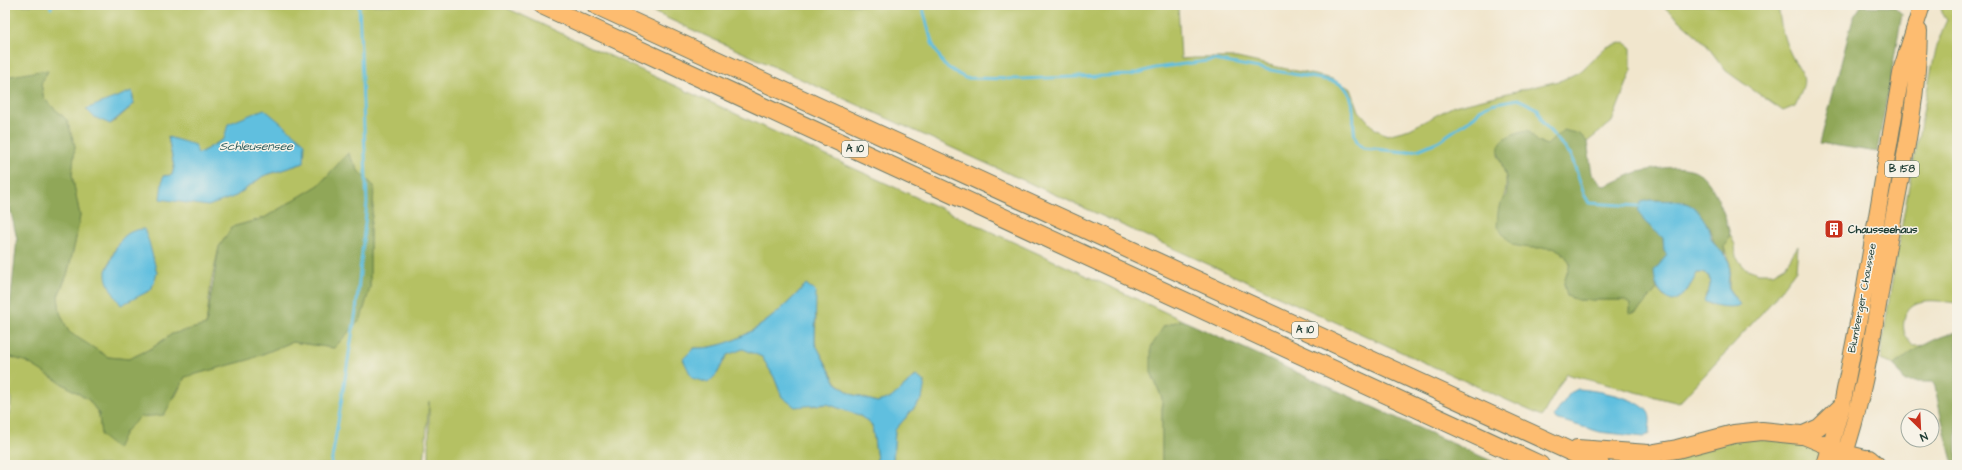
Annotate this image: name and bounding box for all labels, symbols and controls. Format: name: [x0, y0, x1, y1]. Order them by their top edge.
water label: Schleusensee: [219, 138, 293, 155]
road number: A 10: [842, 141, 868, 157]
road number: B 158: [1885, 161, 1919, 177]
building icon: Chausseehaus: [1823, 218, 1845, 240]
place label: Chausseehaus: [1848, 222, 1918, 237]
street label: Blumberger Chaussee: [1844, 242, 1881, 354]
road number: A 10: [1292, 322, 1318, 338]
north arrow: [1900, 408, 1940, 448]
text: N: [1918, 428, 1930, 445]

